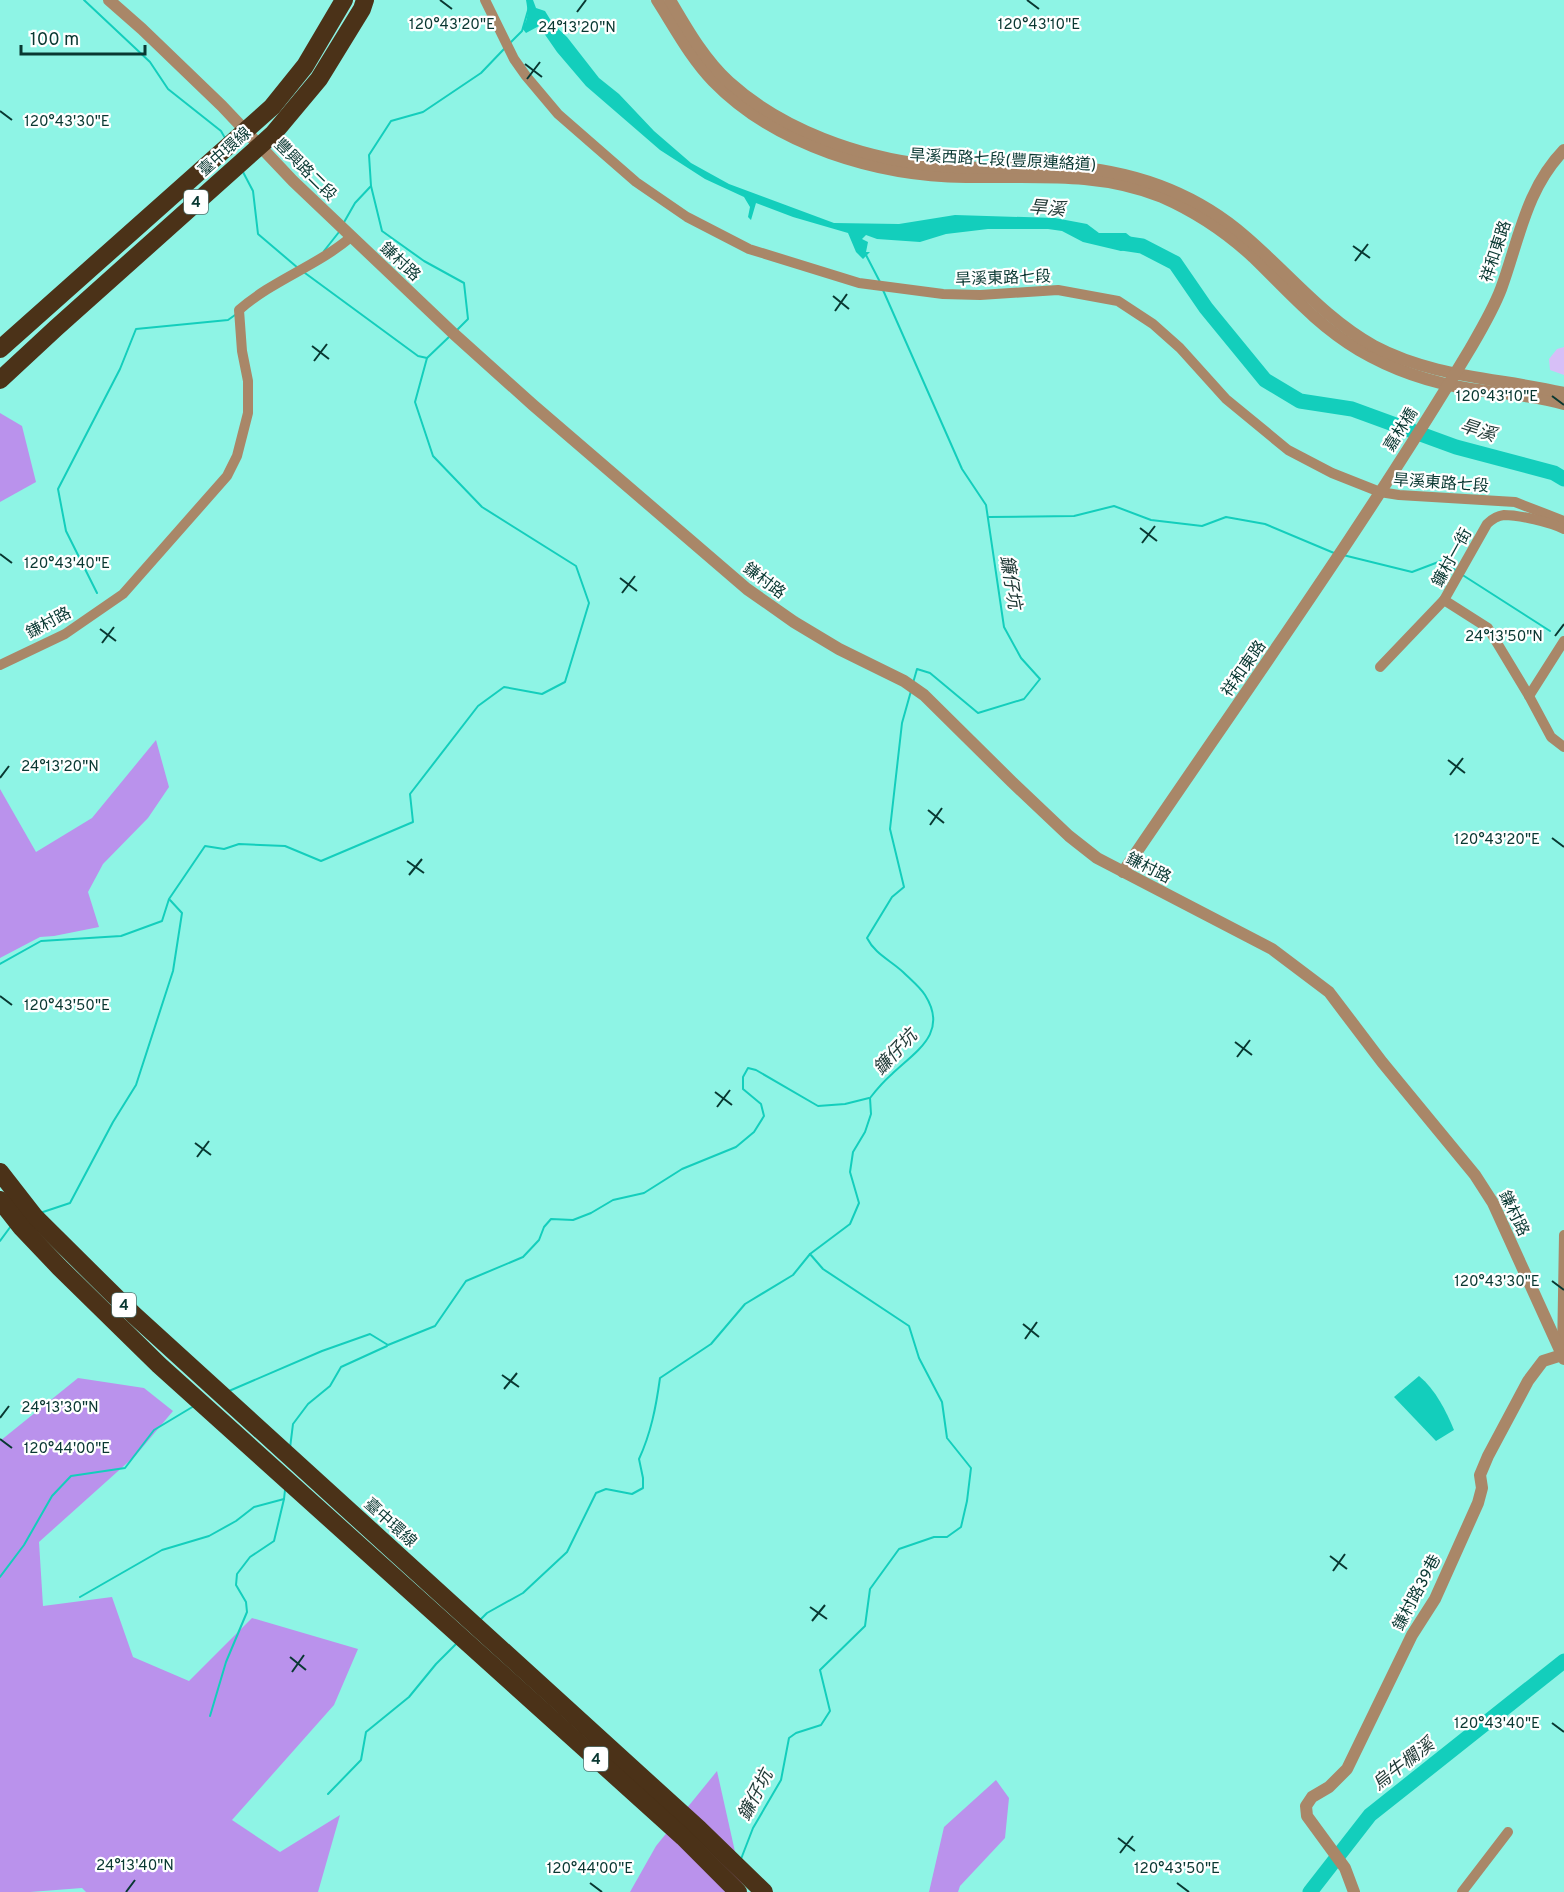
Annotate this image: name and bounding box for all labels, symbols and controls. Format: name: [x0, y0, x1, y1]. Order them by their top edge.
text: 120°43'20"E: [409, 16, 495, 35]
text: 120°43'10"E: [998, 16, 1080, 35]
scale bar: [21, 18, 146, 56]
text: 24°13'20"N: [538, 19, 616, 38]
text: 100 m: [30, 29, 79, 52]
text: 120°43'30"E: [24, 113, 110, 132]
street label: 臺中環線: [195, 124, 256, 181]
street label: 豐興路二段: [269, 135, 340, 206]
street label: 旱溪西路七段(豐原連絡道): [909, 146, 1097, 176]
road number: 4: [184, 190, 208, 214]
water label: 旱溪: [1028, 196, 1069, 223]
street label: 祥和東路: [1478, 218, 1516, 285]
street label: 鎌村路: [375, 239, 424, 286]
street label: 旱溪東路七段: [955, 267, 1051, 291]
text: 120°43'10"E: [1456, 388, 1538, 407]
street label: 嘉林橋: [1380, 404, 1423, 456]
water label: 旱溪: [1457, 415, 1501, 449]
street label: 旱溪東路七段: [1392, 471, 1489, 497]
street label: 鐮村一街: [1428, 525, 1477, 591]
water label: 鐮仔坑: [994, 554, 1026, 614]
text: 120°43'40"E: [24, 555, 110, 574]
street label: 鎌村路: [739, 559, 789, 604]
street label: 鎌村路: [23, 604, 75, 644]
text: 24°13'50"N: [1465, 628, 1543, 647]
street label: 祥和東路: [1218, 637, 1271, 701]
text: 24°13'20"N: [21, 758, 99, 777]
text: 120°43'20"E: [1454, 831, 1540, 850]
street label: 鎌村路: [1122, 849, 1174, 889]
text: 120°43'50"E: [24, 997, 110, 1016]
water label: 鐮仔坑: [869, 1023, 925, 1081]
street label: 鎌村路: [1494, 1188, 1533, 1240]
text: 120°43'30"E: [1454, 1273, 1540, 1292]
road number: 4: [112, 1293, 136, 1317]
text: 24°13'30"N: [21, 1399, 99, 1418]
text: 120°44'00"E: [24, 1440, 110, 1459]
street label: 臺中環線: [359, 1495, 420, 1552]
street label: 鎌村路39巷: [1389, 1552, 1446, 1634]
text: 120°43'40"E: [1454, 1715, 1540, 1734]
water label: 烏牛欄溪: [1368, 1732, 1442, 1796]
road number: 4: [584, 1747, 608, 1771]
water label: 鐮仔坑: [734, 1764, 780, 1825]
text: 24°13'40"N: [96, 1857, 174, 1876]
text: 120°44'00"E: [547, 1860, 633, 1879]
text: 120°43'50"E: [1134, 1860, 1220, 1879]

